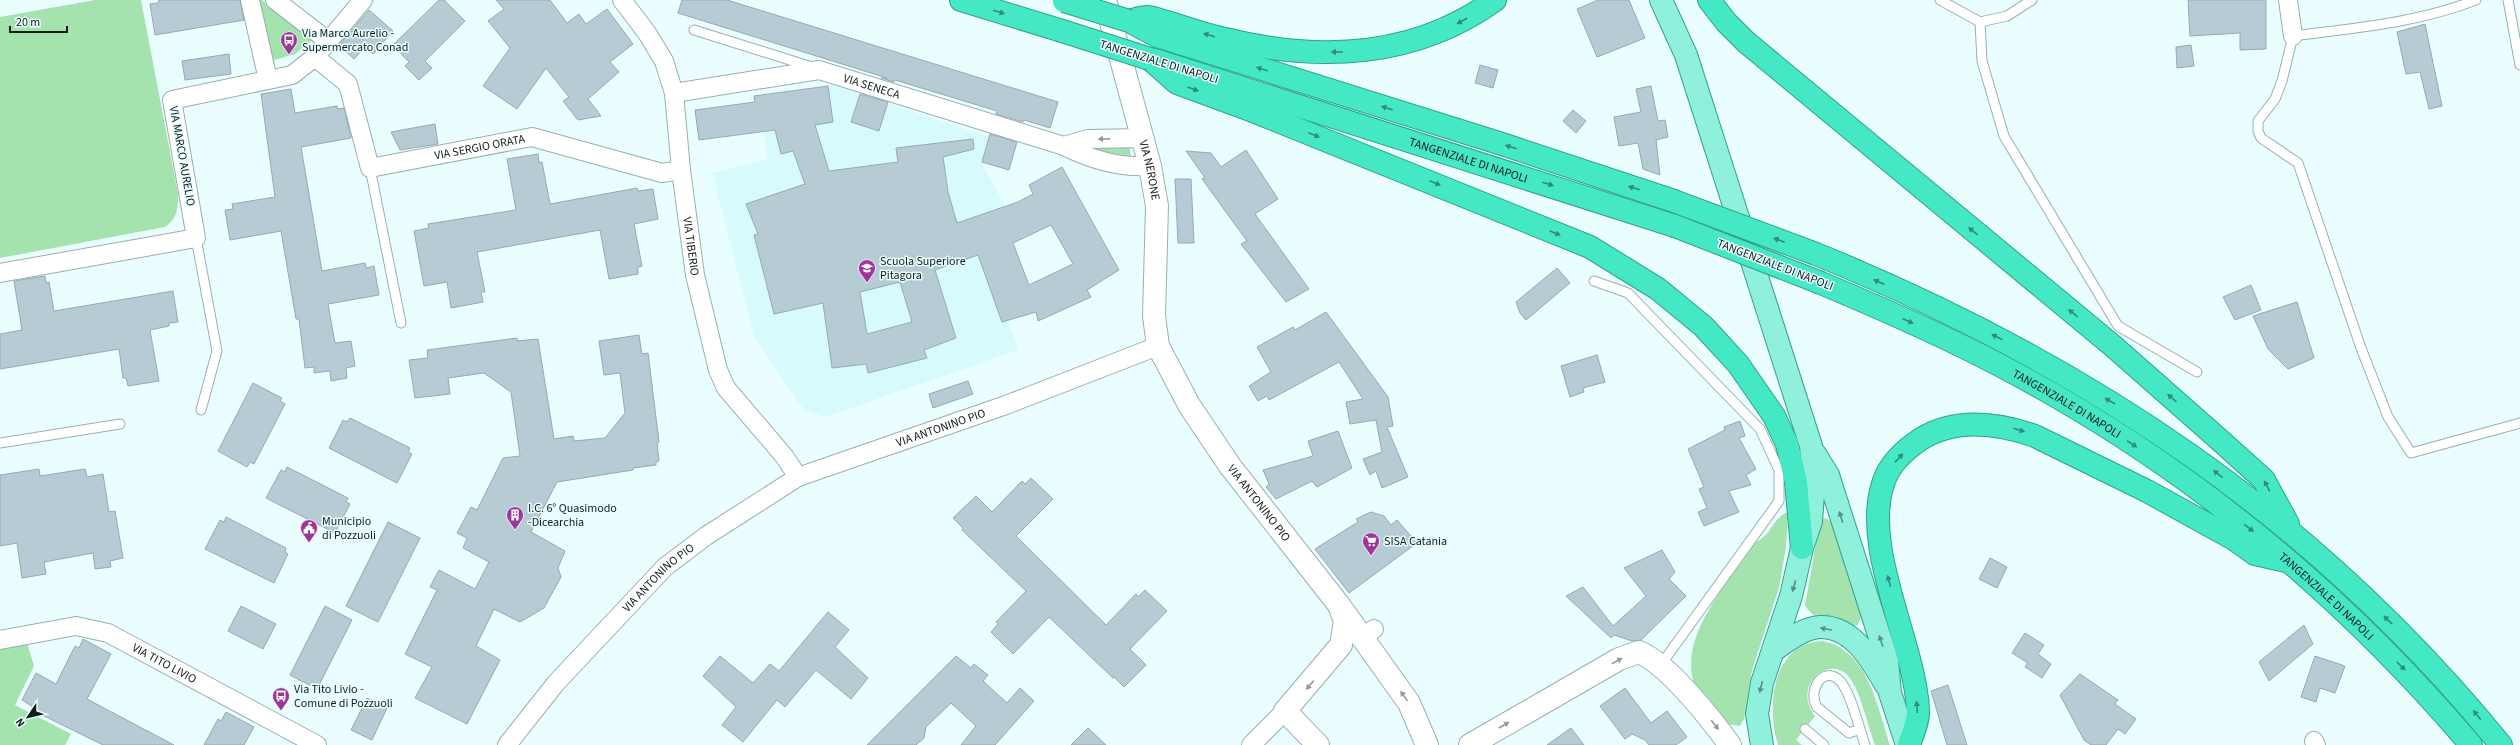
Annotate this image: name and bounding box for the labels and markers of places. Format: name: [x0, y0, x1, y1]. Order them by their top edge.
place label: Via Marco Aurelio - Supermercato Conad: [302, 25, 408, 56]
bus stop icon: Via Marco Aurelio - Supermercato Conad: [279, 30, 299, 55]
place label: Scuola Superiore Pitagora: [880, 253, 966, 284]
school or university icon: Scuola Superiore Pitagora: [857, 258, 877, 283]
place label: I.C. 6° Quasimodo -Dicearchia: [528, 500, 617, 531]
building icon: I.C. 6° Quasimodo -Dicearchia: [505, 505, 525, 530]
place label: Municipio di Pozzuoli: [322, 513, 376, 544]
public building icon: Municipio di Pozzuoli: [299, 518, 319, 543]
supermarket icon: SISA Catania: [1361, 531, 1381, 556]
place label: SISA Catania: [1384, 533, 1447, 550]
place label: Via Tito Livio - Comune di Pozzuoli: [294, 681, 393, 712]
bus stop icon: Via Tito Livio - Comune di Pozzuoli: [271, 686, 291, 711]

